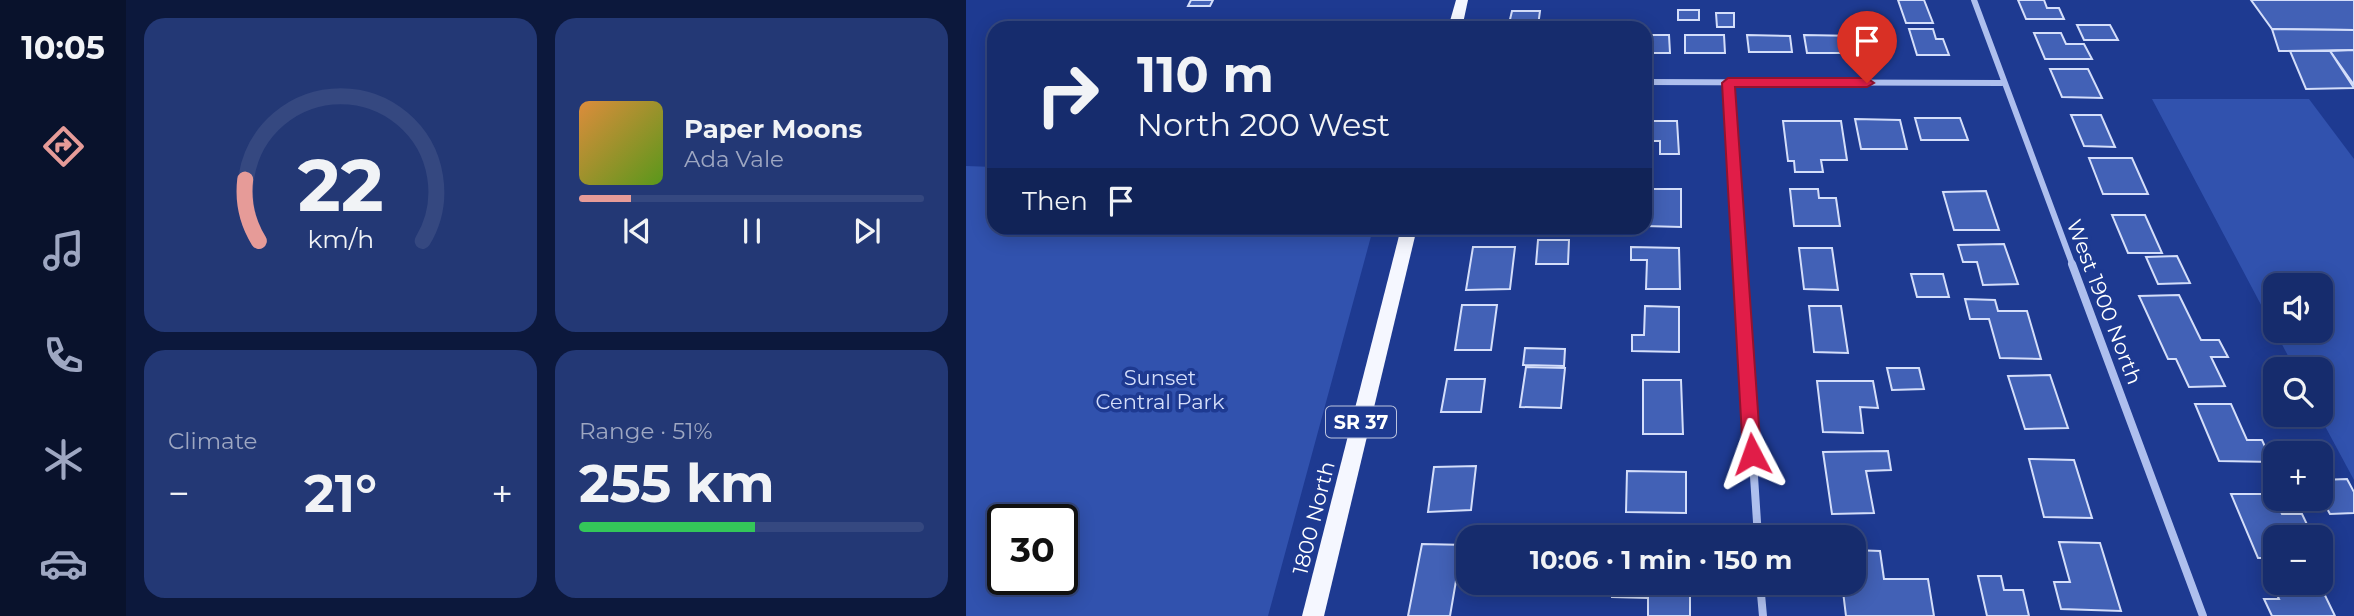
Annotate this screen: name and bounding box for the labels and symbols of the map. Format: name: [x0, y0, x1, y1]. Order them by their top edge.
pin: [1837, 11, 1897, 83]
street label: West 1900 North: [2062, 216, 2147, 388]
park label: Sunset Central Park: [1096, 365, 1225, 414]
road number: SR 37: [1326, 406, 1396, 438]
position arrow: [1715, 417, 1789, 491]
street label: 1800 North: [1287, 459, 1340, 577]
speed limit sign: 30: [987, 504, 1078, 595]

